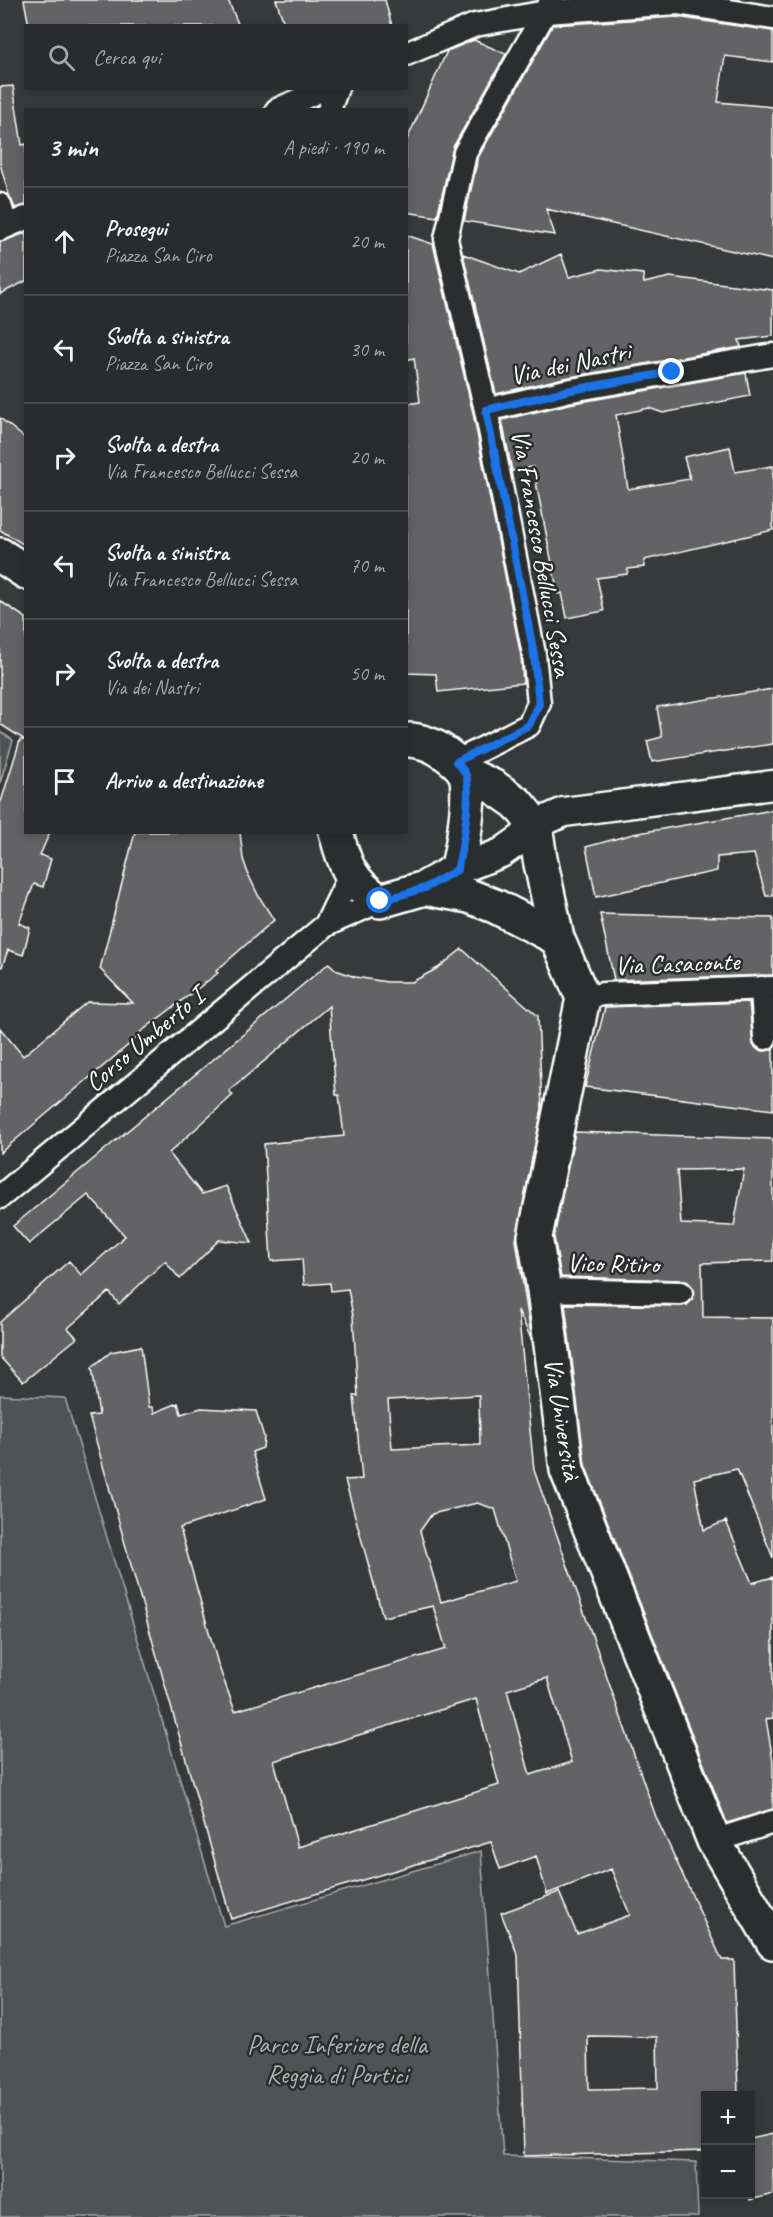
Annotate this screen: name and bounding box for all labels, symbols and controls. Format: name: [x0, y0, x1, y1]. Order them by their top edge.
search box: [24, 24, 408, 90]
icon: search: [45, 41, 78, 74]
text: Cerca qui: [93, 43, 161, 71]
text: 3 min: [48, 131, 98, 164]
text: A piedi · 190 m: [283, 135, 384, 160]
text: Prosegui: [105, 215, 167, 243]
icon: ahead: [48, 225, 81, 258]
text: 20 m: [350, 229, 384, 254]
text: Piazza San Ciro: [105, 243, 212, 268]
text: Svolta a sinistra: [105, 323, 229, 351]
icon: left: [48, 333, 81, 366]
street label: Via dei Nastri: [507, 334, 636, 392]
text: 30 m: [350, 337, 384, 362]
text: Piazza San Ciro: [105, 351, 212, 376]
route end: [658, 358, 684, 384]
street label: Via Francesco Bellucci Sessa: [504, 427, 580, 681]
text: Svolta a destra: [105, 431, 218, 459]
icon: right: [48, 441, 81, 474]
text: 20 m: [350, 445, 384, 470]
text: Via Francesco Bellucci Sessa: [105, 459, 297, 484]
text: Svolta a sinistra: [105, 539, 229, 567]
icon: left: [48, 549, 81, 582]
text: 70 m: [350, 553, 384, 578]
text: Via Francesco Bellucci Sessa: [105, 567, 297, 592]
text: Svolta a destra: [105, 647, 218, 675]
icon: right: [48, 657, 81, 690]
text: 50 m: [350, 661, 384, 686]
text: Via dei Nastri: [105, 675, 199, 700]
icon: arrive: [48, 765, 81, 798]
text: Arrivo a destinazione: [105, 767, 263, 795]
route start: [366, 887, 392, 913]
street label: Via Casaconte: [614, 945, 741, 982]
street label: Corso Umberto I: [78, 976, 215, 1099]
street label: Vico Ritiro: [567, 1246, 662, 1281]
street label: Via Università: [537, 1355, 589, 1484]
park label: Parco Inferiore della Reggia di Portici: [247, 2028, 428, 2091]
map controls: [701, 2091, 755, 2199]
button: +: [701, 2091, 755, 2145]
button: −: [701, 2145, 755, 2199]

